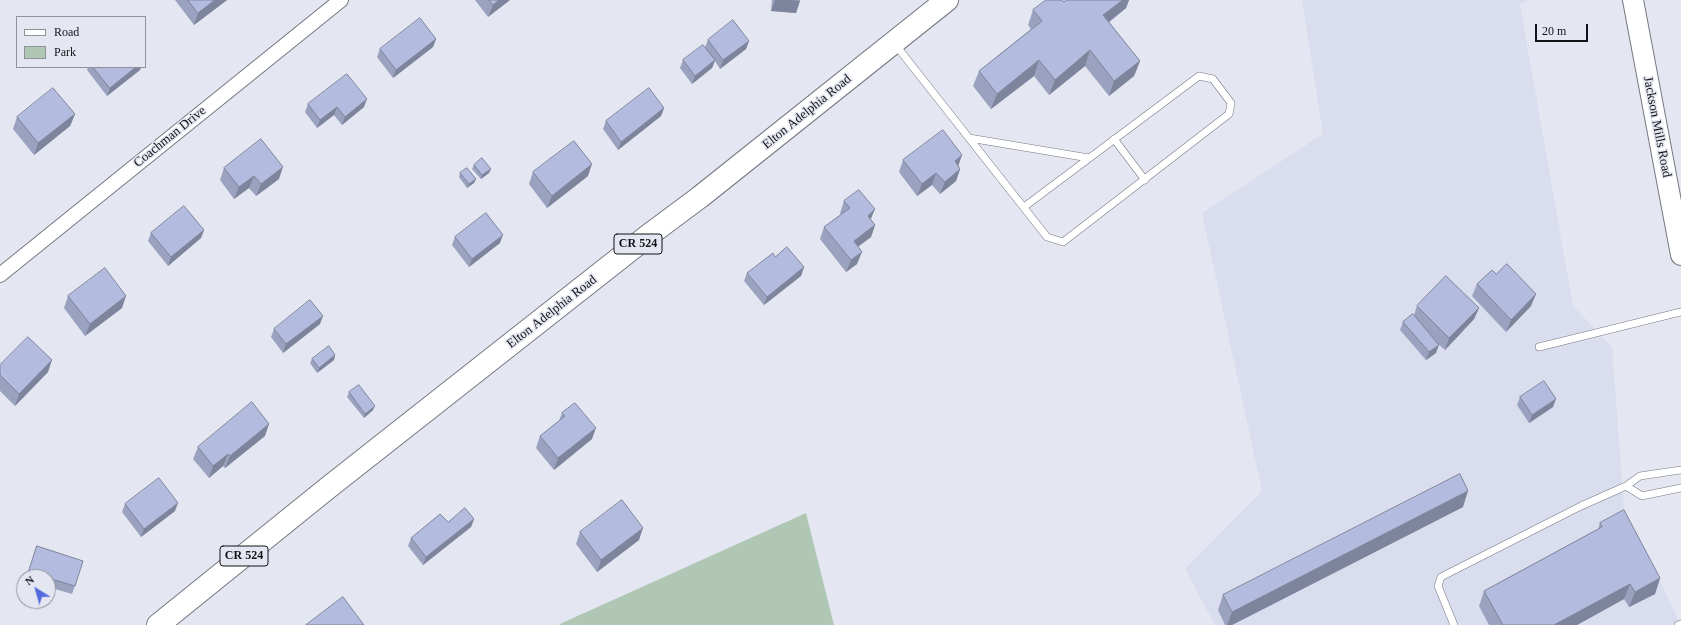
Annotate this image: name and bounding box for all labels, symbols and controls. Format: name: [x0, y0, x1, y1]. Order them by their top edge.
legend: [16, 16, 146, 68]
scale bar: [1537, 16, 1590, 42]
text: 20 m: [1542, 24, 1566, 38]
text: Road: [54, 25, 79, 39]
text: Park: [54, 45, 76, 59]
street label: Elton Adelphia Road: [759, 71, 855, 153]
street label: Jackson Mills Road: [1640, 75, 1674, 179]
street label: Coachman Drive: [131, 103, 209, 171]
road number: CR 524: [614, 234, 662, 254]
street label: Elton Adelphia Road: [504, 272, 600, 352]
road number: CR 524: [220, 546, 268, 566]
north arrow: [16, 569, 56, 609]
text: N: [23, 573, 36, 587]

